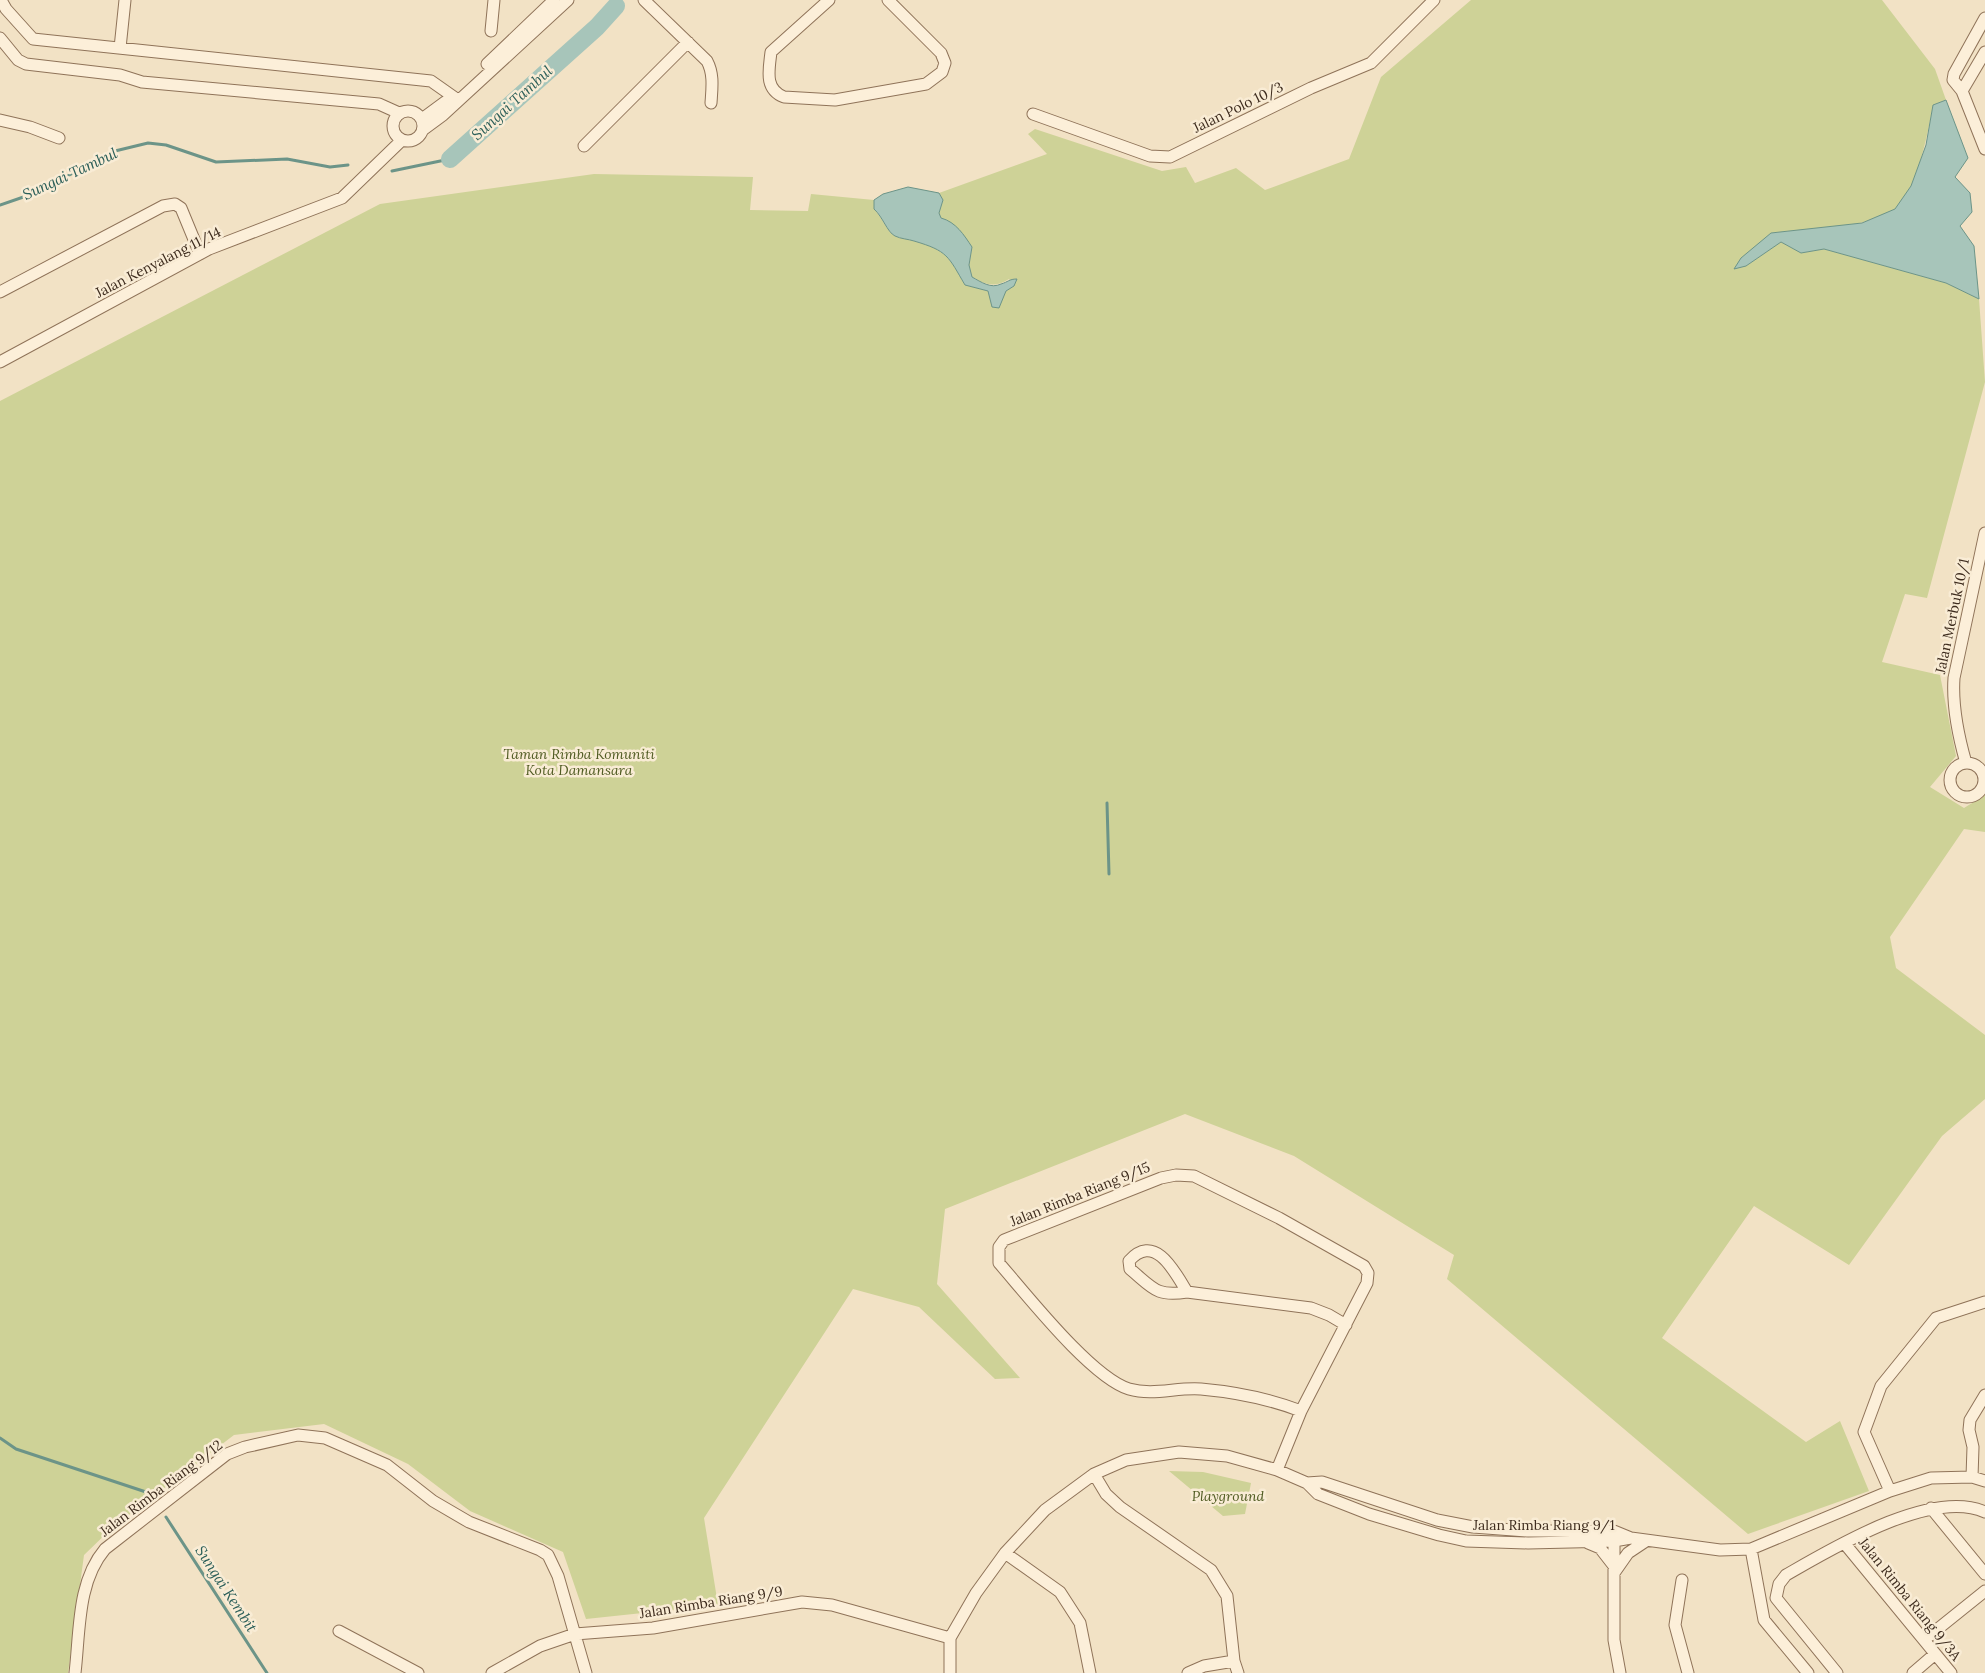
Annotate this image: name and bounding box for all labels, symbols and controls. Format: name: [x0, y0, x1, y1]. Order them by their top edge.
water label: Sungai Tambul: [467, 61, 557, 144]
street label: Jalan Polo 10/3: [1189, 77, 1286, 137]
water label: Sungai Tambul: [19, 143, 121, 204]
street label: Jalan Kenyalang 11/14: [91, 222, 224, 302]
street label: Jalan Merbuk 10/1: [1931, 557, 1973, 676]
park label: Taman Rimba Komuniti Kota Damansara: [503, 745, 655, 779]
street label: Jalan Rimba Riang 9/15: [1006, 1158, 1153, 1231]
street label: Jalan Rimba Riang 9/12: [95, 1436, 226, 1541]
park label: Playground: [1192, 1487, 1265, 1505]
street label: Jalan Rimba Riang 9/1: [1472, 1516, 1615, 1534]
street label: Jalan Rimba Riang 9/3A: [1854, 1533, 1965, 1664]
water label: Sungai Kembit: [191, 1542, 262, 1636]
street label: Jalan Rimba Riang 9/9: [637, 1582, 784, 1622]

